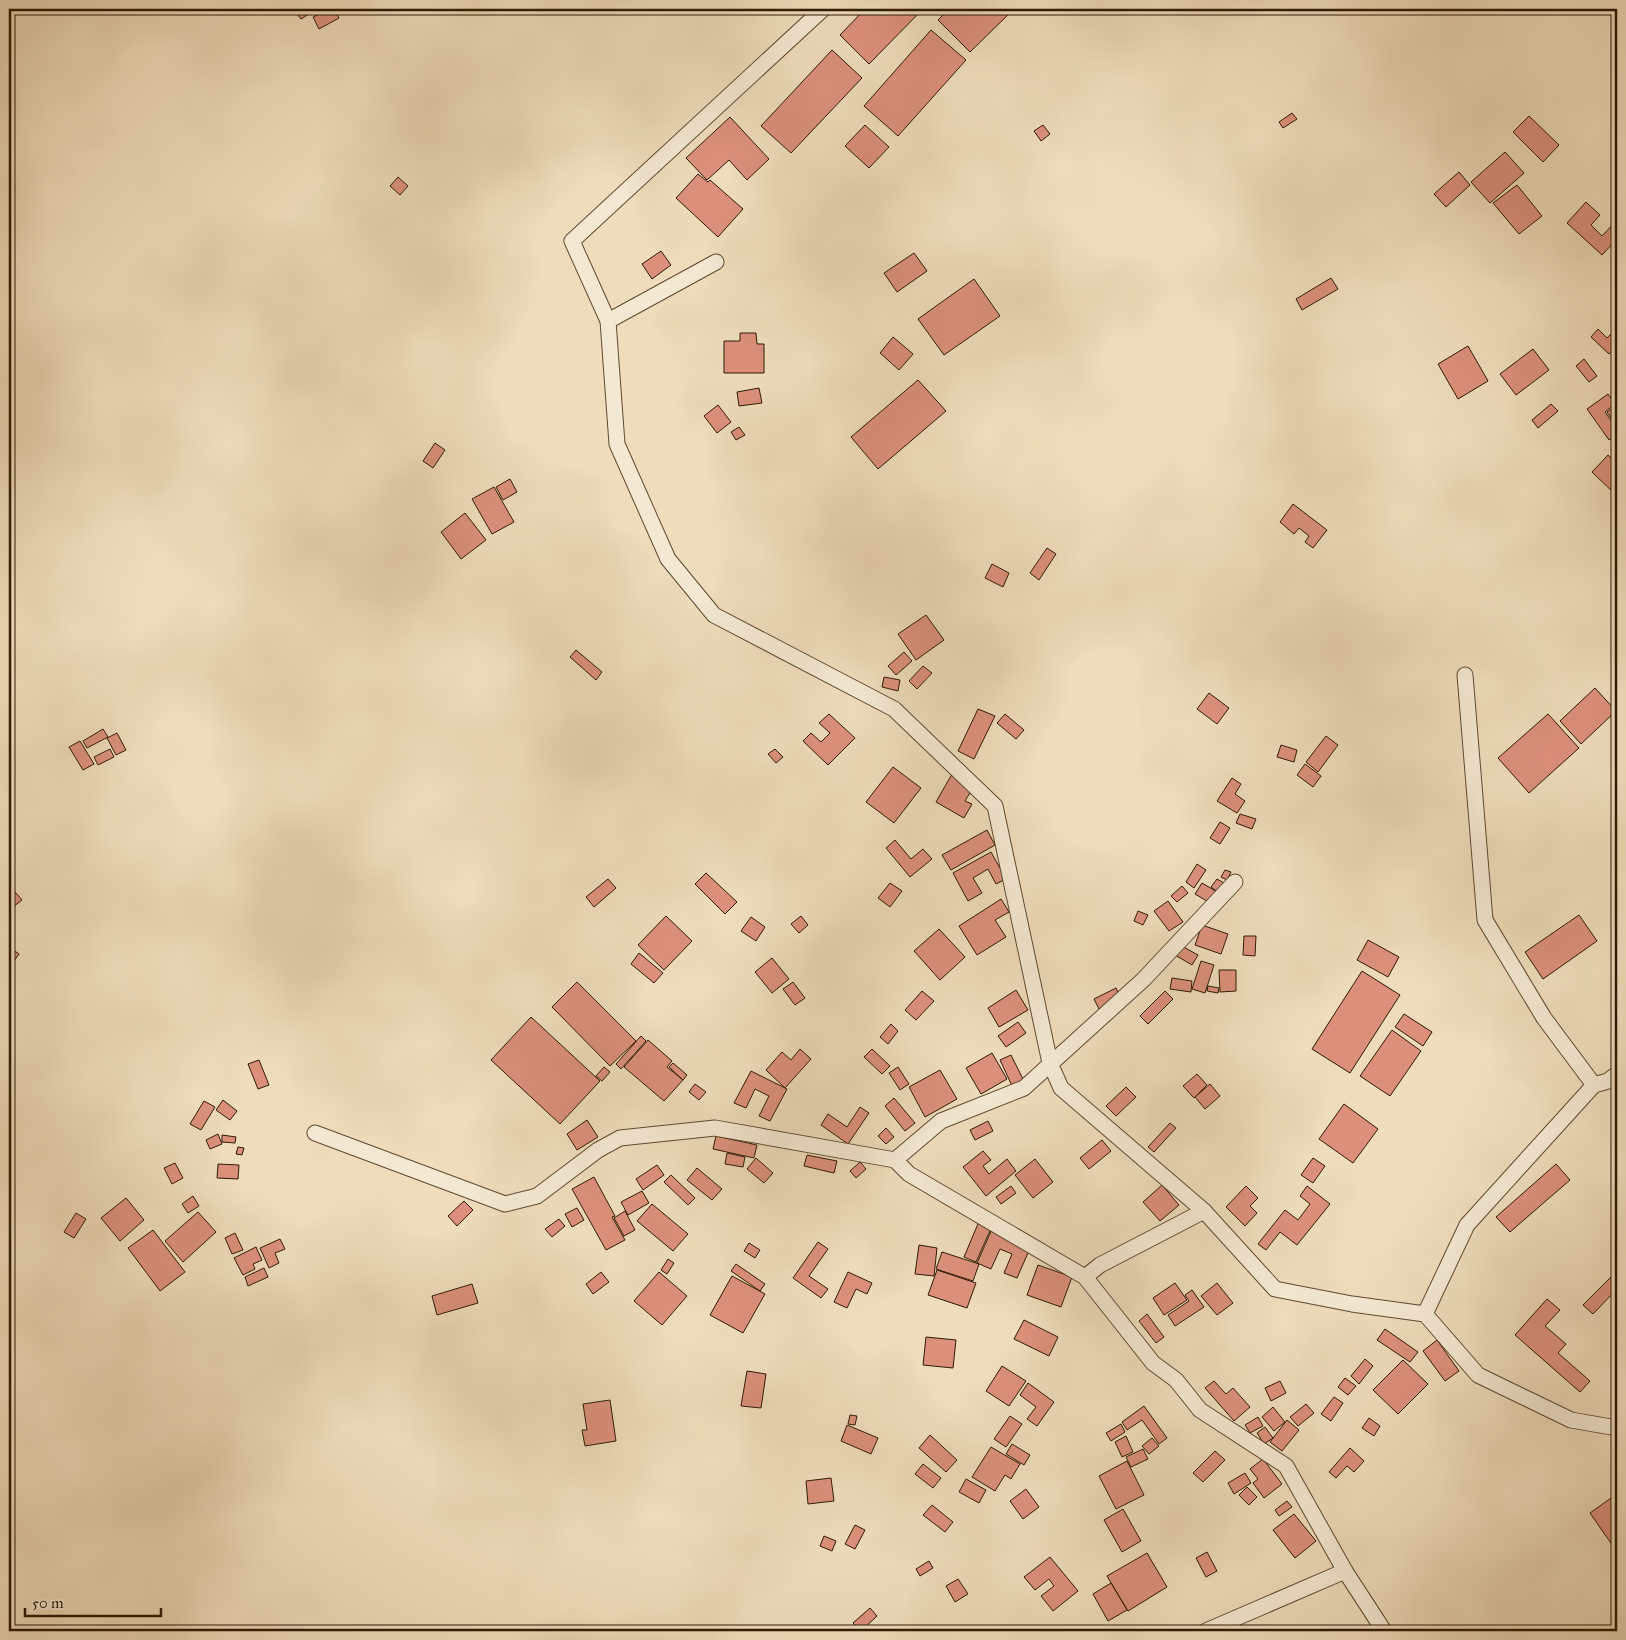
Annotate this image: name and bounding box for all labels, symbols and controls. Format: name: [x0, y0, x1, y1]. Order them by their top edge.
scale bar: [25, 1585, 161, 1617]
text: 50 m: [32, 1594, 64, 1612]

